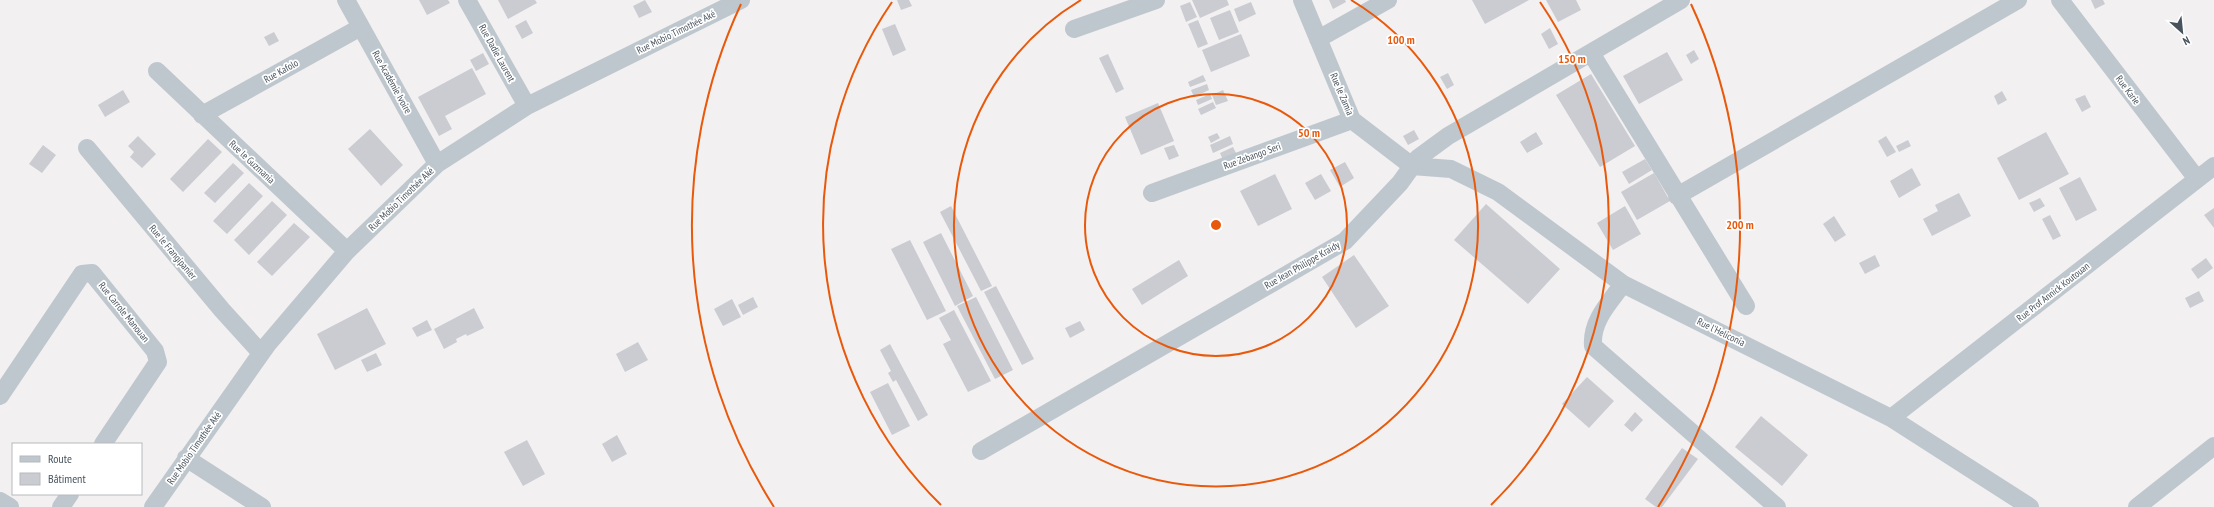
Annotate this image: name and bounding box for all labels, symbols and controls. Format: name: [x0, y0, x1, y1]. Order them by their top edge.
street label: Rue Mobio Timothée Aké: [634, 7, 718, 57]
north arrow: [2162, 12, 2202, 52]
street label: Rue Dadie Laurent: [476, 22, 518, 84]
text: 100 m: [1387, 32, 1415, 47]
text: N: [2181, 33, 2192, 49]
street label: Rue Académie Ivoire: [369, 48, 415, 116]
text: 150 m: [1558, 51, 1586, 66]
street label: Rue Kafolo: [261, 56, 301, 86]
street label: Rue le Zamia: [1327, 71, 1357, 117]
street label: Rue Karie: [2113, 73, 2143, 107]
text: 50 m: [1298, 125, 1320, 140]
street label: Rue le Guzmania: [226, 138, 278, 186]
street label: Rue Zebango Seri: [1222, 140, 1282, 172]
street label: Rue Mobio Timothée Aké: [366, 164, 436, 234]
text: 200 m: [1726, 217, 1754, 232]
centre of rings: [1209, 218, 1223, 232]
street label: Rue le Frangipanier: [146, 222, 200, 282]
street label: Rue Jean Philippe Kraidy: [1262, 238, 1342, 292]
street label: Rue Prof Annick Koutouan: [2014, 260, 2092, 324]
street label: Rue Carrole Manouan: [96, 279, 152, 345]
street label: Rue l'Heliconia: [1695, 315, 1747, 349]
street label: Rue Mobio Timothée Aké: [164, 409, 224, 487]
legend: [12, 443, 142, 495]
text: Route: [48, 451, 72, 466]
text: Bâtiment: [48, 471, 86, 486]

